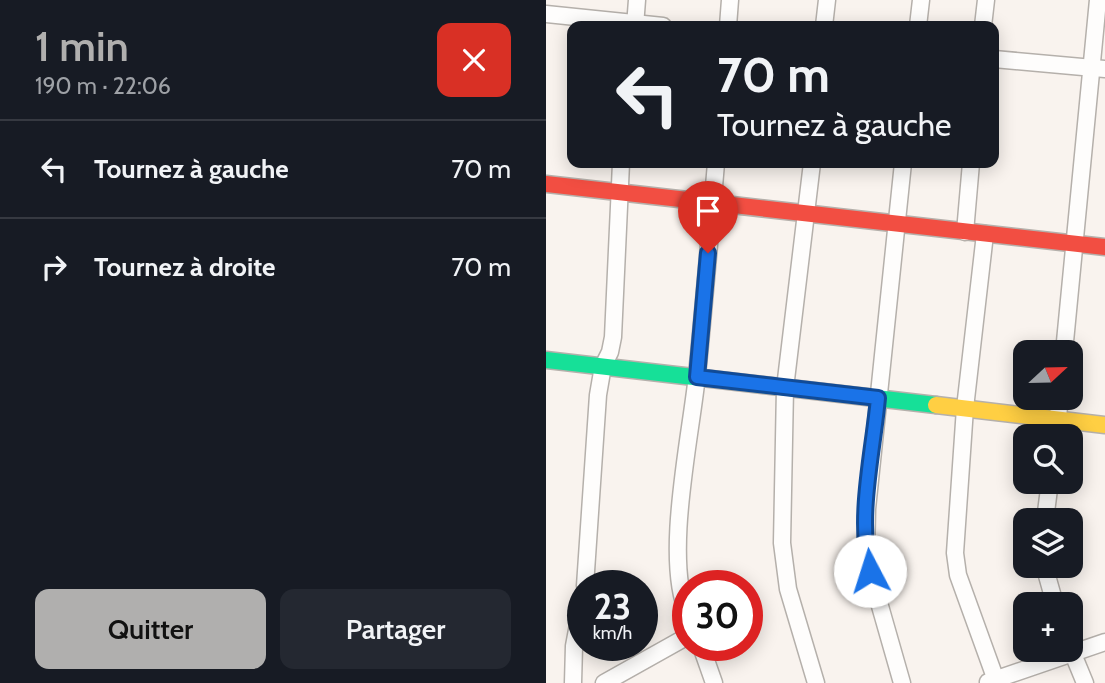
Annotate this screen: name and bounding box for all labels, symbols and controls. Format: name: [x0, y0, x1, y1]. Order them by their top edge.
text: 1 min: [35, 20, 129, 72]
button: close: [437, 23, 511, 97]
text: 70 m: [717, 45, 830, 104]
icon: left: [602, 49, 693, 140]
text: 190 m · 22:06: [35, 72, 171, 100]
text: Tournez à gauche: [717, 105, 951, 144]
icon: left: [35, 150, 73, 188]
text: Tournez à gauche: [94, 153, 289, 185]
text: 70 m: [451, 153, 511, 185]
pin: [678, 181, 738, 253]
icon: arrive: [689, 192, 727, 230]
icon: right: [35, 248, 73, 286]
text: Tournez à droite: [94, 251, 276, 283]
text: 70 m: [451, 251, 511, 283]
north arrow: [1013, 340, 1083, 410]
map controls: [1013, 340, 1083, 662]
button: search: [1013, 424, 1083, 494]
button: layers: [1013, 508, 1083, 578]
position arrow: [833, 534, 907, 608]
speed limit sign: 30: [672, 570, 763, 661]
text: 23: [594, 585, 631, 628]
button: Quitter: [35, 589, 266, 669]
button: Partager: [280, 589, 511, 669]
button: +: [1013, 592, 1083, 662]
text: km/h: [593, 622, 632, 644]

